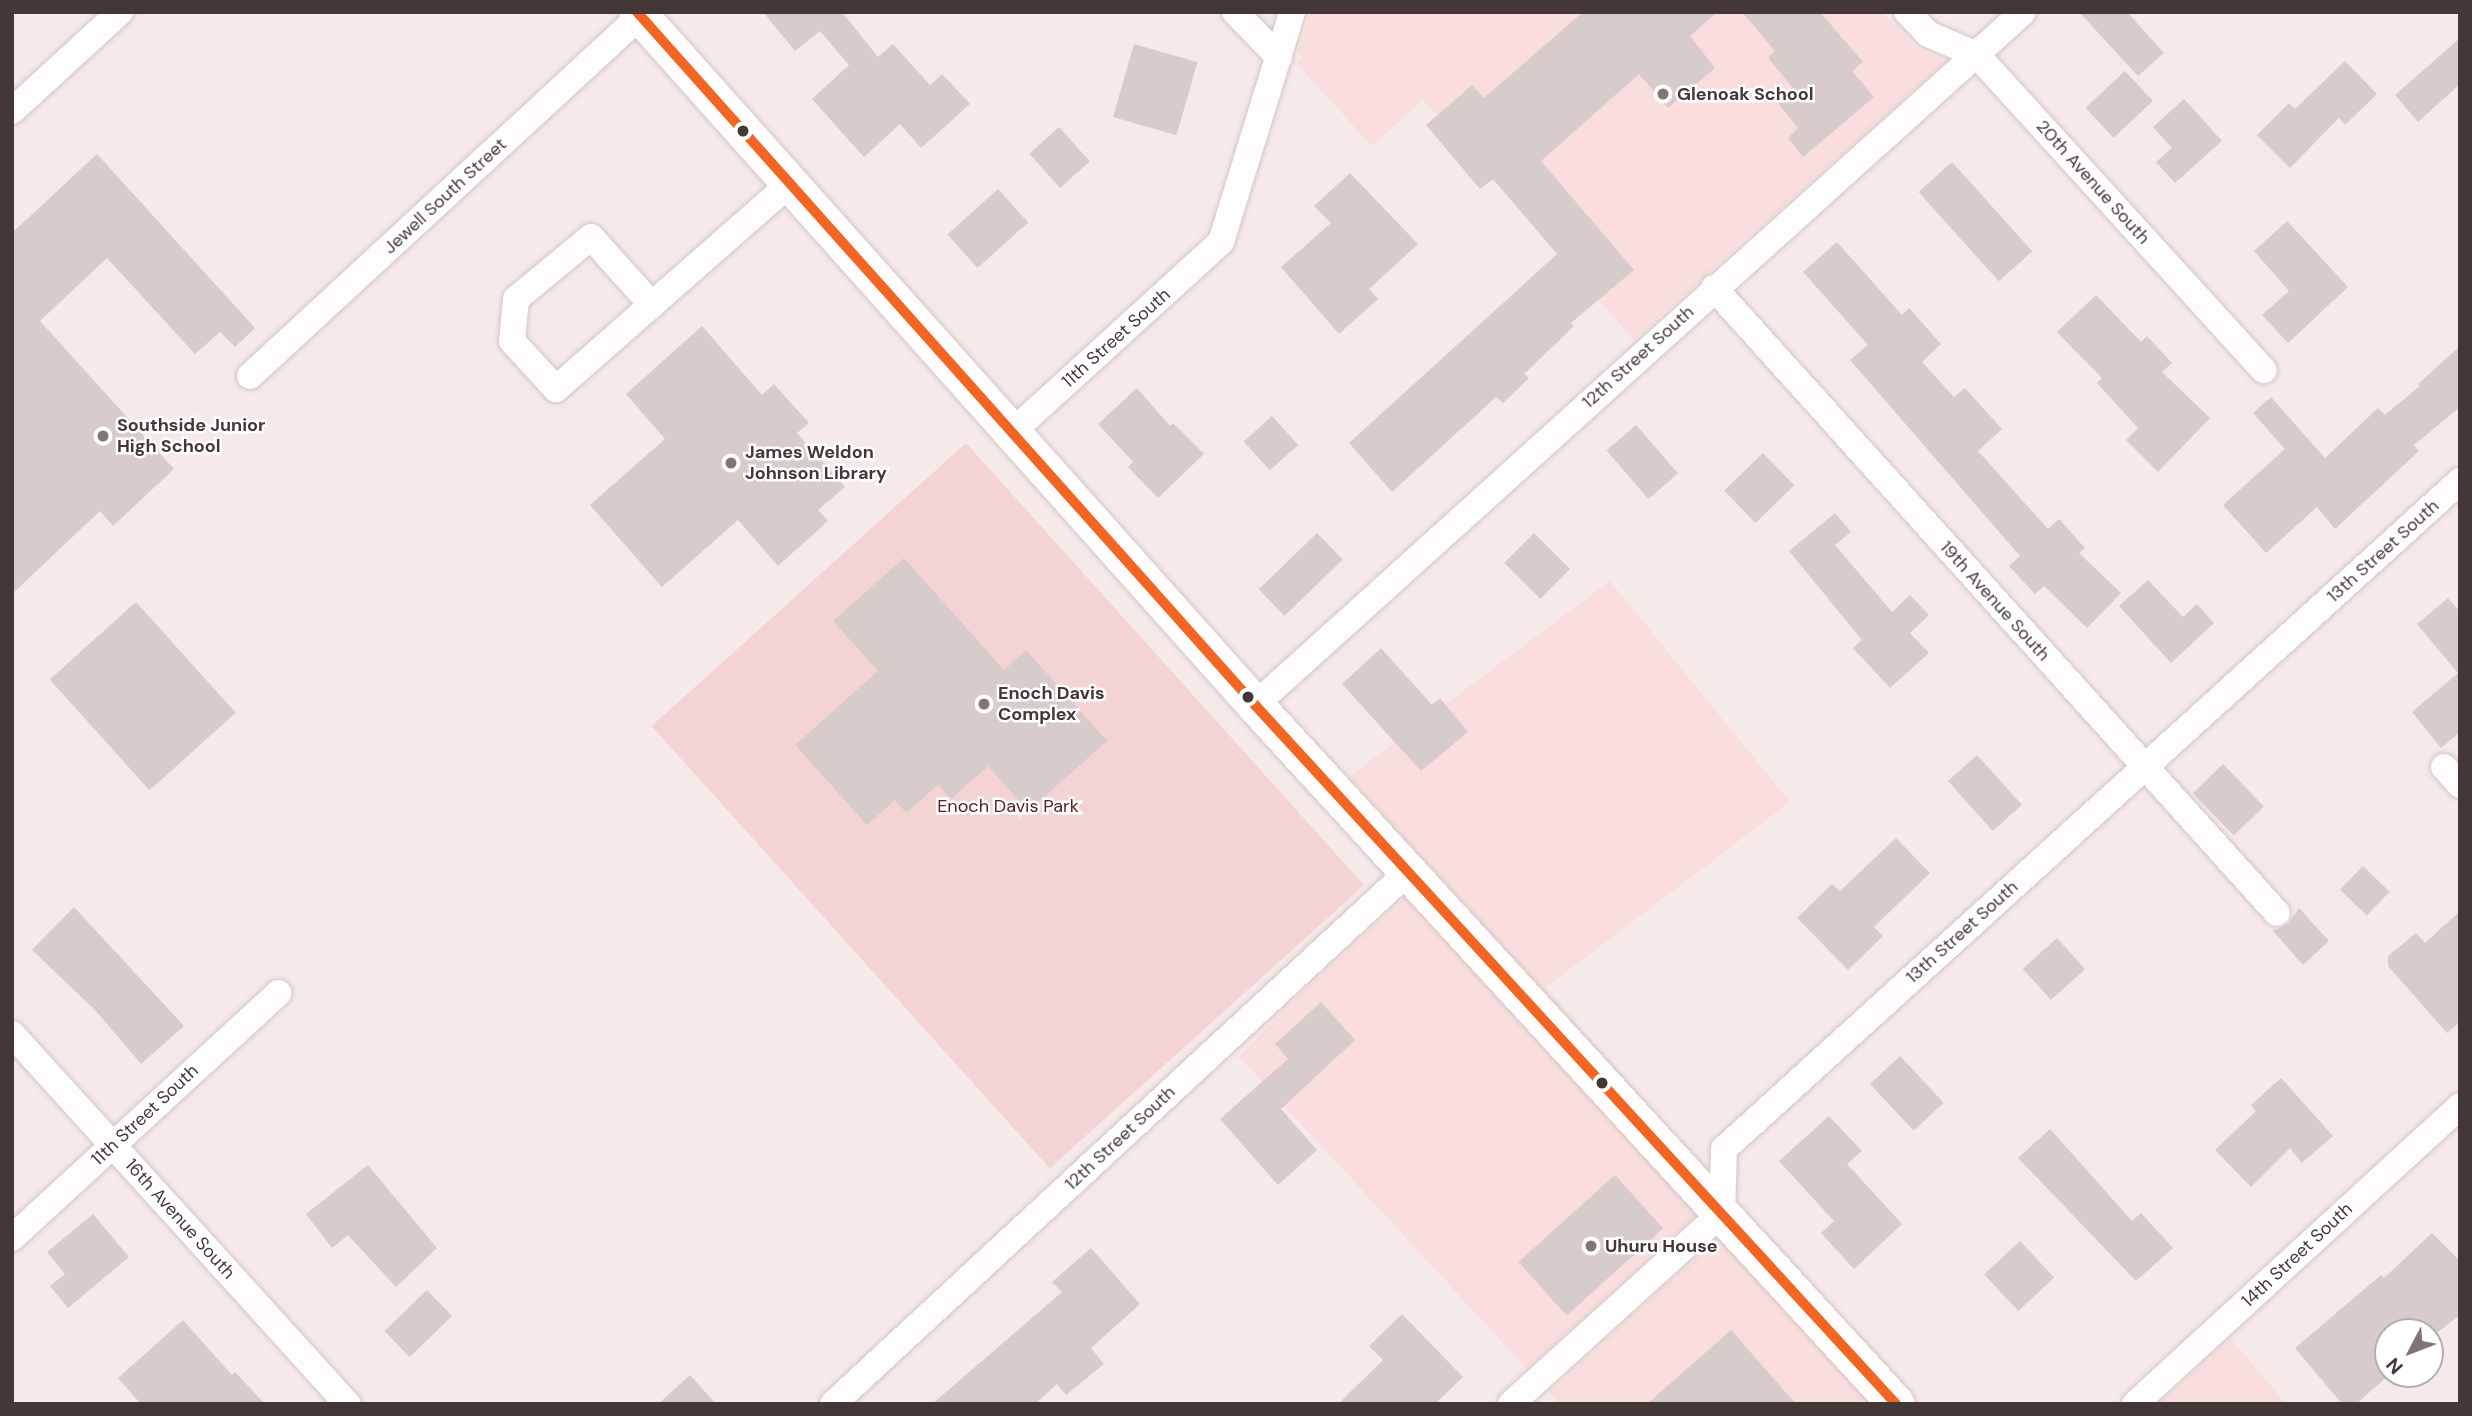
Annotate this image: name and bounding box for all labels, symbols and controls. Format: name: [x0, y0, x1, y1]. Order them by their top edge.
place label: Glenoak School: [1677, 83, 1814, 105]
marker: Glenoak School: [1655, 86, 1671, 102]
street label: 20th Avenue South: [2032, 116, 2154, 248]
unlabelled marker: [736, 124, 750, 138]
street label: Jewell South Street: [379, 134, 511, 258]
street label: 11th Street South: [1057, 284, 1175, 392]
street label: 12th Street South: [1578, 301, 1698, 413]
place label: Southside Junior High School: [117, 415, 265, 458]
marker: Southside Junior High School: [95, 428, 111, 444]
place label: James Weldon Johnson Library: [745, 442, 887, 484]
marker: James Weldon Johnson Library: [723, 455, 739, 471]
street label: 13th Street South: [2323, 495, 2443, 607]
street label: 19th Avenue South: [1935, 537, 2055, 665]
place label: Enoch Davis Complex: [998, 683, 1105, 726]
unlabelled marker: [1241, 690, 1255, 704]
marker: Enoch Davis Complex: [976, 696, 992, 712]
park label: Enoch Davis Park: [937, 795, 1079, 817]
street label: 13th Street South: [1902, 876, 2022, 988]
street label: 11th Street South: [87, 1060, 203, 1170]
unlabelled marker: [1595, 1076, 1609, 1090]
street label: 12th Street South: [1060, 1081, 1180, 1195]
street label: 16th Avenue South: [120, 1155, 240, 1283]
street label: 14th Street South: [2237, 1198, 2357, 1312]
place label: Uhuru House: [1605, 1235, 1718, 1257]
marker: Uhuru House: [1583, 1238, 1599, 1254]
north arrow: [2374, 1318, 2444, 1388]
text: N: [2381, 1353, 2408, 1380]

